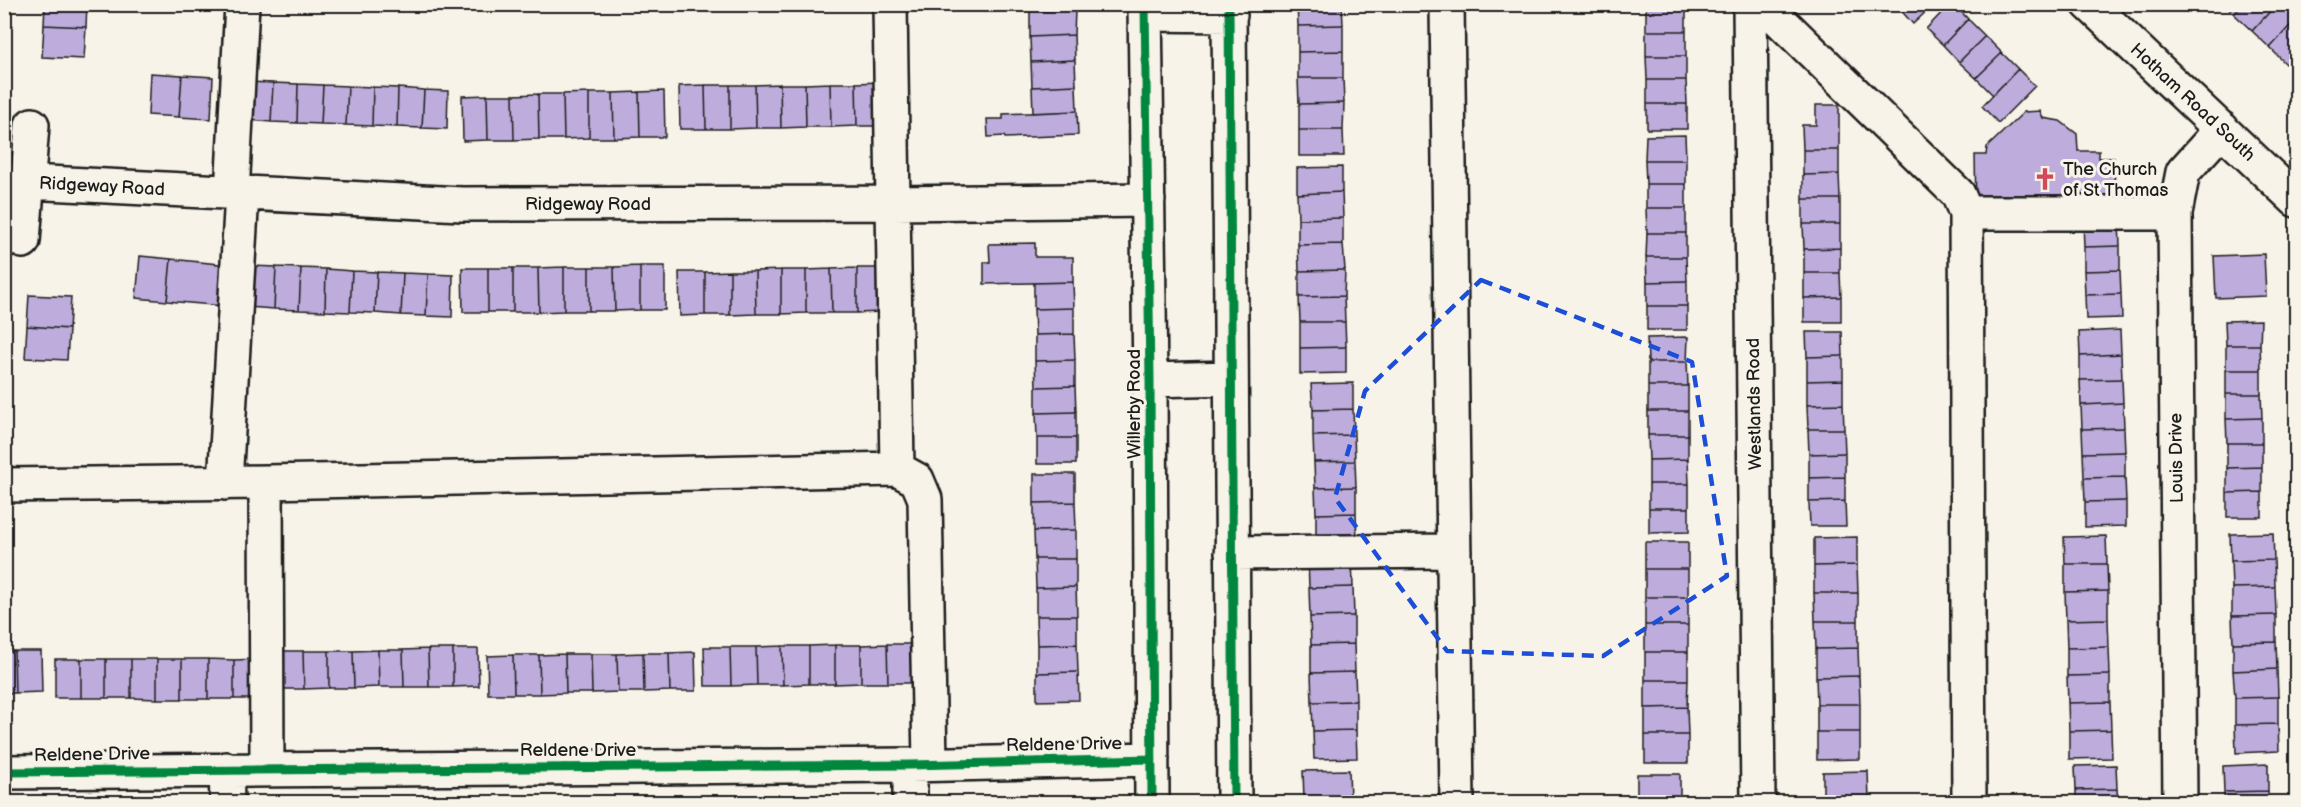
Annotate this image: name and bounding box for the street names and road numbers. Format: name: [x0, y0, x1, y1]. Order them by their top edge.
street label: Hotham Road South: [2126, 39, 2259, 166]
street label: Ridgeway Road: [39, 173, 165, 200]
street label: Ridgeway Road: [525, 194, 651, 215]
street label: Westlands Road: [1743, 338, 1766, 470]
street label: Willerby Road: [1124, 349, 1145, 459]
street label: Louis Drive: [2165, 412, 2188, 503]
street label: Reldene Drive: [1006, 733, 1123, 756]
street label: Reldene Drive: [520, 740, 636, 761]
street label: Reldene Drive: [34, 743, 151, 766]

